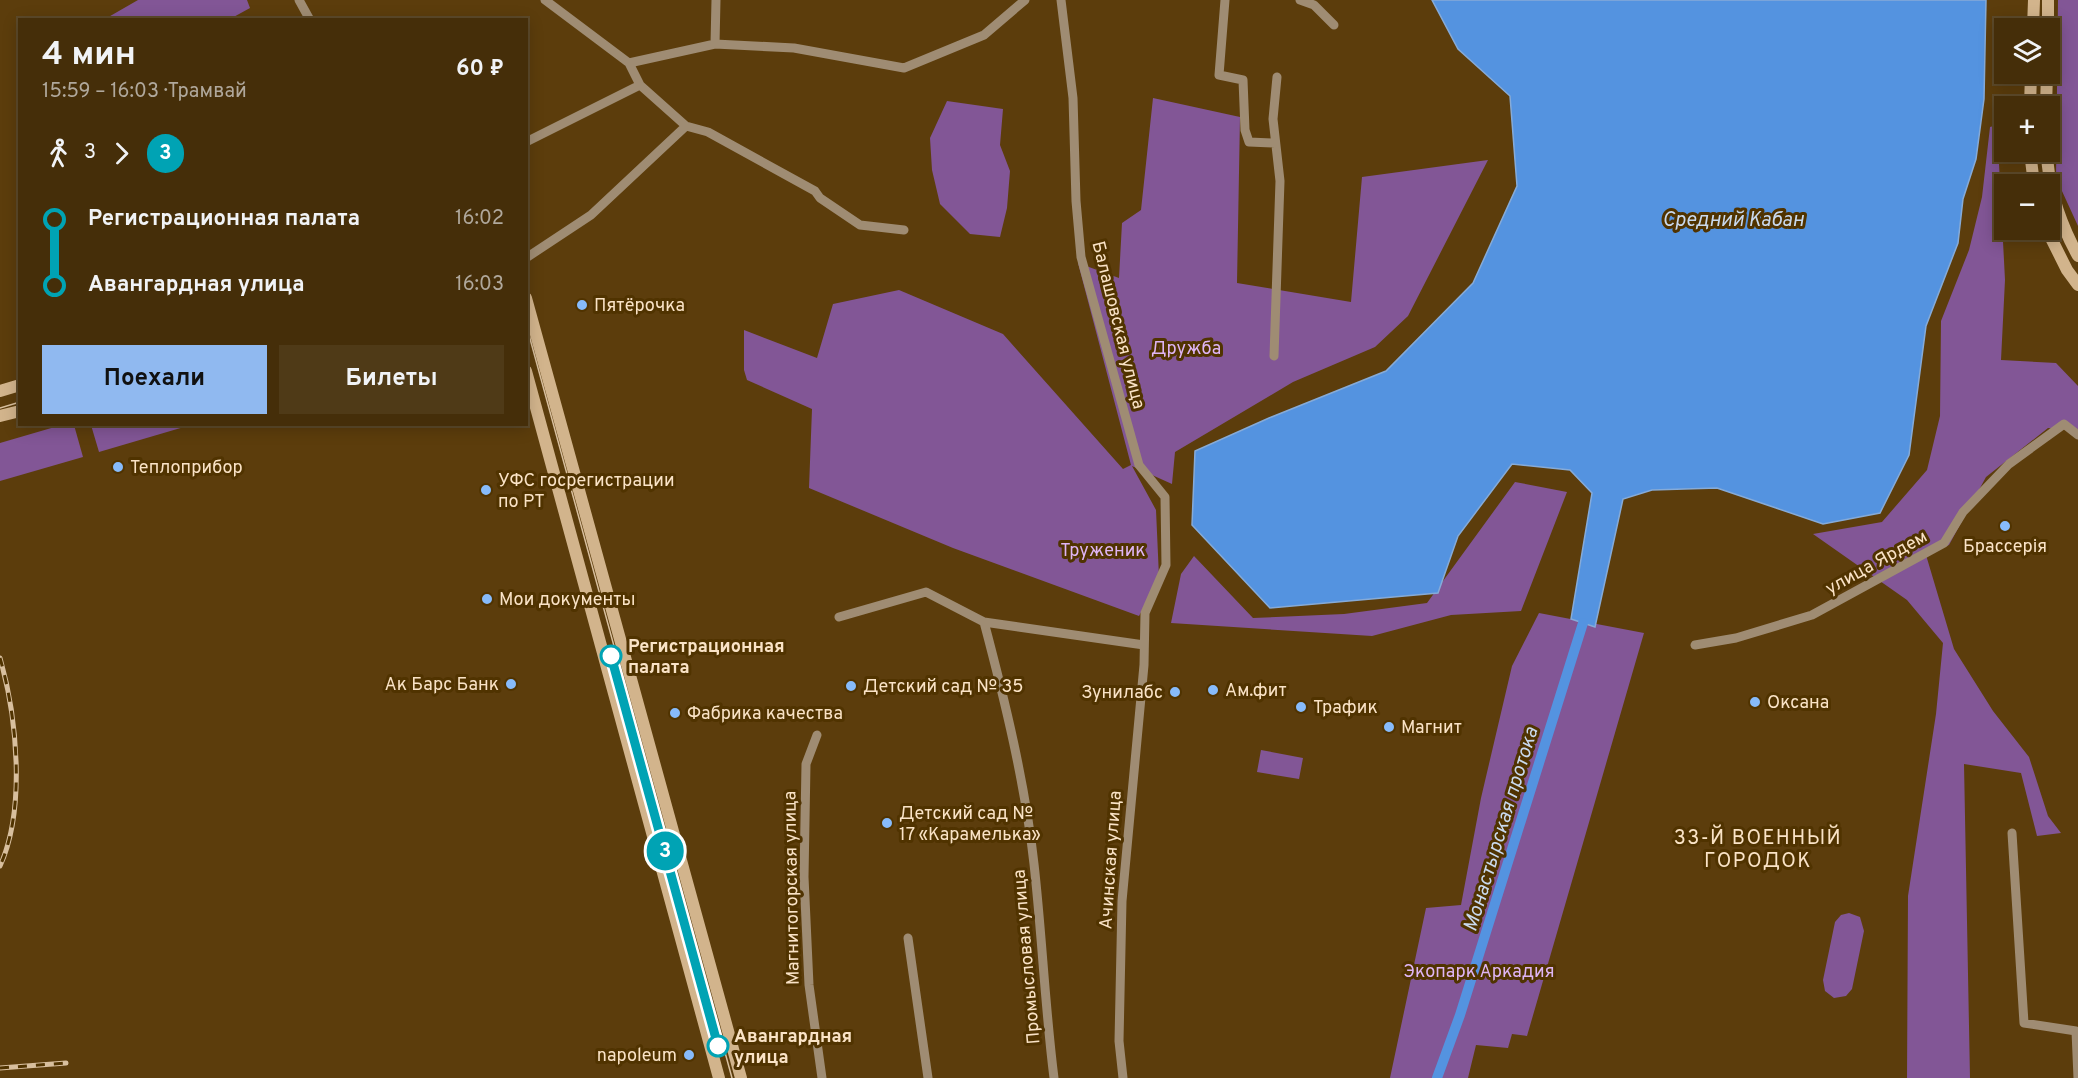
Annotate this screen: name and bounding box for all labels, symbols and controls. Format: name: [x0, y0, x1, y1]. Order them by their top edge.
map controls: [1994, 18, 2060, 240]
button: layers: [1994, 18, 2060, 84]
text: 4 мин: [42, 35, 136, 77]
text: 60 ₽: [456, 56, 504, 83]
text: 15:59 – 16:03 · Трамвай: [42, 79, 247, 105]
button: +: [1994, 96, 2060, 162]
icon: walk: [42, 137, 75, 170]
icon: forward: [105, 137, 138, 170]
text: 3: [84, 140, 96, 166]
text: 3: [159, 140, 172, 167]
button: −: [1994, 174, 2060, 240]
text: Регистрационная палата: [88, 206, 360, 233]
text: 16:02: [455, 206, 504, 232]
water label: Средний Кабан: [1662, 208, 1804, 234]
street label: Балашовская улица: [1086, 239, 1150, 412]
text: Авангардная улица: [88, 272, 305, 299]
text: 16:03: [455, 272, 504, 298]
place label: Пятёрочка: [594, 295, 685, 318]
marker: Пятёрочка: [575, 298, 589, 312]
park label: Дружба: [1151, 338, 1221, 361]
button: Поехали: [42, 345, 267, 414]
button: Билеты: [279, 345, 504, 414]
place label: Теплоприбор: [130, 457, 243, 480]
marker: Теплоприбор: [111, 460, 125, 474]
place label: УФС госрегистрации по РТ: [498, 470, 675, 514]
marker: УФС госрегистрации по РТ: [479, 483, 493, 497]
marker: Брассерiя: [1998, 519, 2012, 533]
street label: улица Ярдем: [1822, 526, 1932, 601]
place label: Брассерiя: [1963, 536, 2047, 559]
park label: Труженик: [1060, 540, 1146, 563]
place label: Мои документы: [499, 589, 636, 612]
marker: Мои документы: [480, 592, 494, 606]
place label: Регистрационная палата: [628, 636, 785, 680]
marker: Регистрационная палата: [600, 645, 622, 667]
place label: Ак Барс Банк: [385, 674, 499, 697]
place label: Детский сад № 35: [863, 676, 1024, 699]
marker: Ак Барс Банк: [504, 677, 518, 691]
marker: Детский сад № 35: [844, 679, 858, 693]
place label: Ам.фит: [1225, 680, 1287, 703]
place label: Зунилабс: [1081, 682, 1163, 705]
marker: Ам.фит: [1206, 683, 1220, 697]
marker: Зунилабс: [1168, 685, 1182, 699]
place label: Оксана: [1767, 692, 1829, 715]
marker: Оксана: [1748, 695, 1762, 709]
place label: Трафик: [1313, 697, 1378, 720]
marker: Трафик: [1294, 700, 1308, 714]
place label: Фабрика качества: [687, 703, 843, 726]
marker: Фабрика качества: [668, 706, 682, 720]
place label: Магнит: [1401, 717, 1462, 740]
marker: Магнит: [1382, 720, 1396, 734]
water label: Монастырская протока: [1458, 723, 1546, 935]
street label: Ачинская улица: [1095, 790, 1128, 930]
street label: Магнитогорская улица: [779, 791, 806, 985]
place label: Детский сад № 17 «Карамелька»: [899, 803, 1041, 847]
marker: Детский сад № 17 «Карамелька»: [880, 816, 894, 830]
district label: 33-Й ВОЕННЫЙ ГОРОДОК: [1674, 824, 1842, 875]
line badge: 3: [646, 832, 684, 870]
text: 3: [659, 838, 671, 865]
street label: Промысловая улица: [1008, 869, 1047, 1045]
park label: Экопарк Аркадия: [1404, 961, 1555, 984]
place label: Авангардная улица: [734, 1026, 852, 1070]
marker: Авангардная улица: [707, 1035, 729, 1057]
place label: napoleum: [597, 1045, 677, 1068]
marker: napoleum: [682, 1048, 696, 1062]

